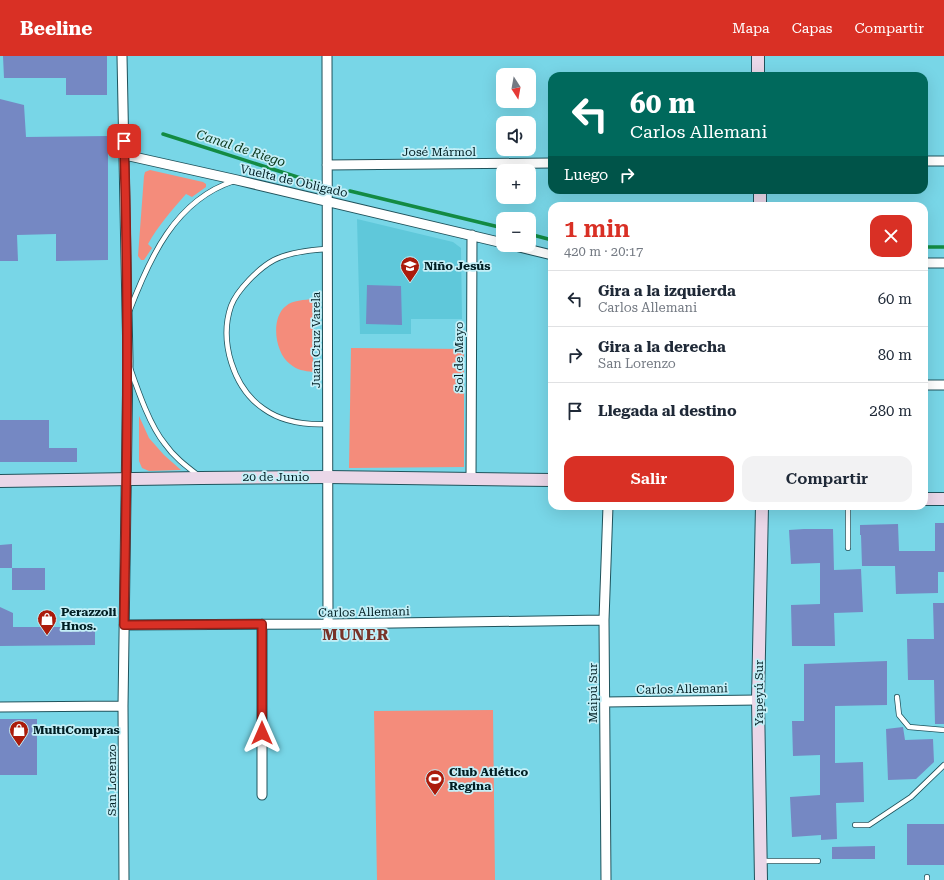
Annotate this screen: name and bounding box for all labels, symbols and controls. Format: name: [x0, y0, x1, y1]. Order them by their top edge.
text: Beeline: [20, 17, 93, 40]
text: Mapa: [732, 20, 770, 36]
text: Capas: [792, 20, 833, 36]
text: Compartir: [855, 20, 924, 36]
north arrow: [496, 68, 536, 108]
map controls: [496, 68, 536, 252]
text: 60 m: [630, 87, 695, 120]
icon: left: [564, 88, 616, 140]
button: sound: [496, 116, 536, 156]
text: Carlos Allemani: [630, 121, 767, 142]
pin: [107, 124, 141, 158]
water label: Canal de Riego: [195, 127, 287, 169]
icon: arrive: [113, 130, 135, 152]
street label: José Mármol: [402, 145, 476, 159]
street label: Vuelta de Obligado: [239, 162, 349, 200]
button: +: [496, 164, 536, 204]
icon: right: [616, 164, 638, 186]
text: Luego: [564, 166, 608, 184]
button: −: [496, 212, 536, 252]
text: 1 min: [564, 215, 630, 243]
button: close: [870, 215, 912, 257]
text: 420 m · 20:17: [564, 244, 643, 259]
school or university icon: Niño Jesús: [399, 255, 421, 283]
place label: Niño Jesús: [424, 259, 490, 273]
text: Gira a la izquierda: [598, 282, 736, 300]
icon: left: [564, 288, 586, 310]
text: 60 m: [878, 290, 912, 308]
street label: Juan Cruz Varela: [309, 291, 323, 388]
text: Carlos Allemani: [598, 300, 697, 315]
street label: Sol de Mayo: [452, 322, 466, 392]
text: Gira a la derecha: [598, 338, 726, 356]
icon: right: [564, 344, 586, 366]
text: 80 m: [878, 346, 912, 364]
text: San Lorenzo: [598, 356, 676, 371]
icon: arrive: [564, 400, 586, 422]
text: Llegada al destino: [598, 402, 737, 420]
text: 280 m: [869, 402, 912, 420]
button: Salir: [564, 456, 734, 502]
button: Compartir: [742, 456, 912, 502]
street label: 20 de Junio: [243, 470, 309, 484]
street label: Carlos Allemani: [318, 604, 410, 620]
place label: Perazzoli Hnos.: [61, 605, 117, 633]
shop icon: Perazzoli Hnos.: [36, 608, 58, 636]
district label: MUNER: [322, 625, 390, 644]
street label: Yapeyú Sur: [752, 660, 766, 726]
street label: Maipú Sur: [586, 663, 600, 723]
street label: Carlos Allemani: [636, 681, 728, 697]
position arrow: [241, 712, 283, 754]
shop icon: MultiCompras: [8, 719, 30, 747]
place label: MultiCompras: [33, 723, 120, 737]
street label: San Lorenzo: [105, 744, 119, 816]
place label: Club Atlético Regina: [449, 765, 528, 793]
sports icon: Club Atlético Regina: [424, 768, 446, 796]

